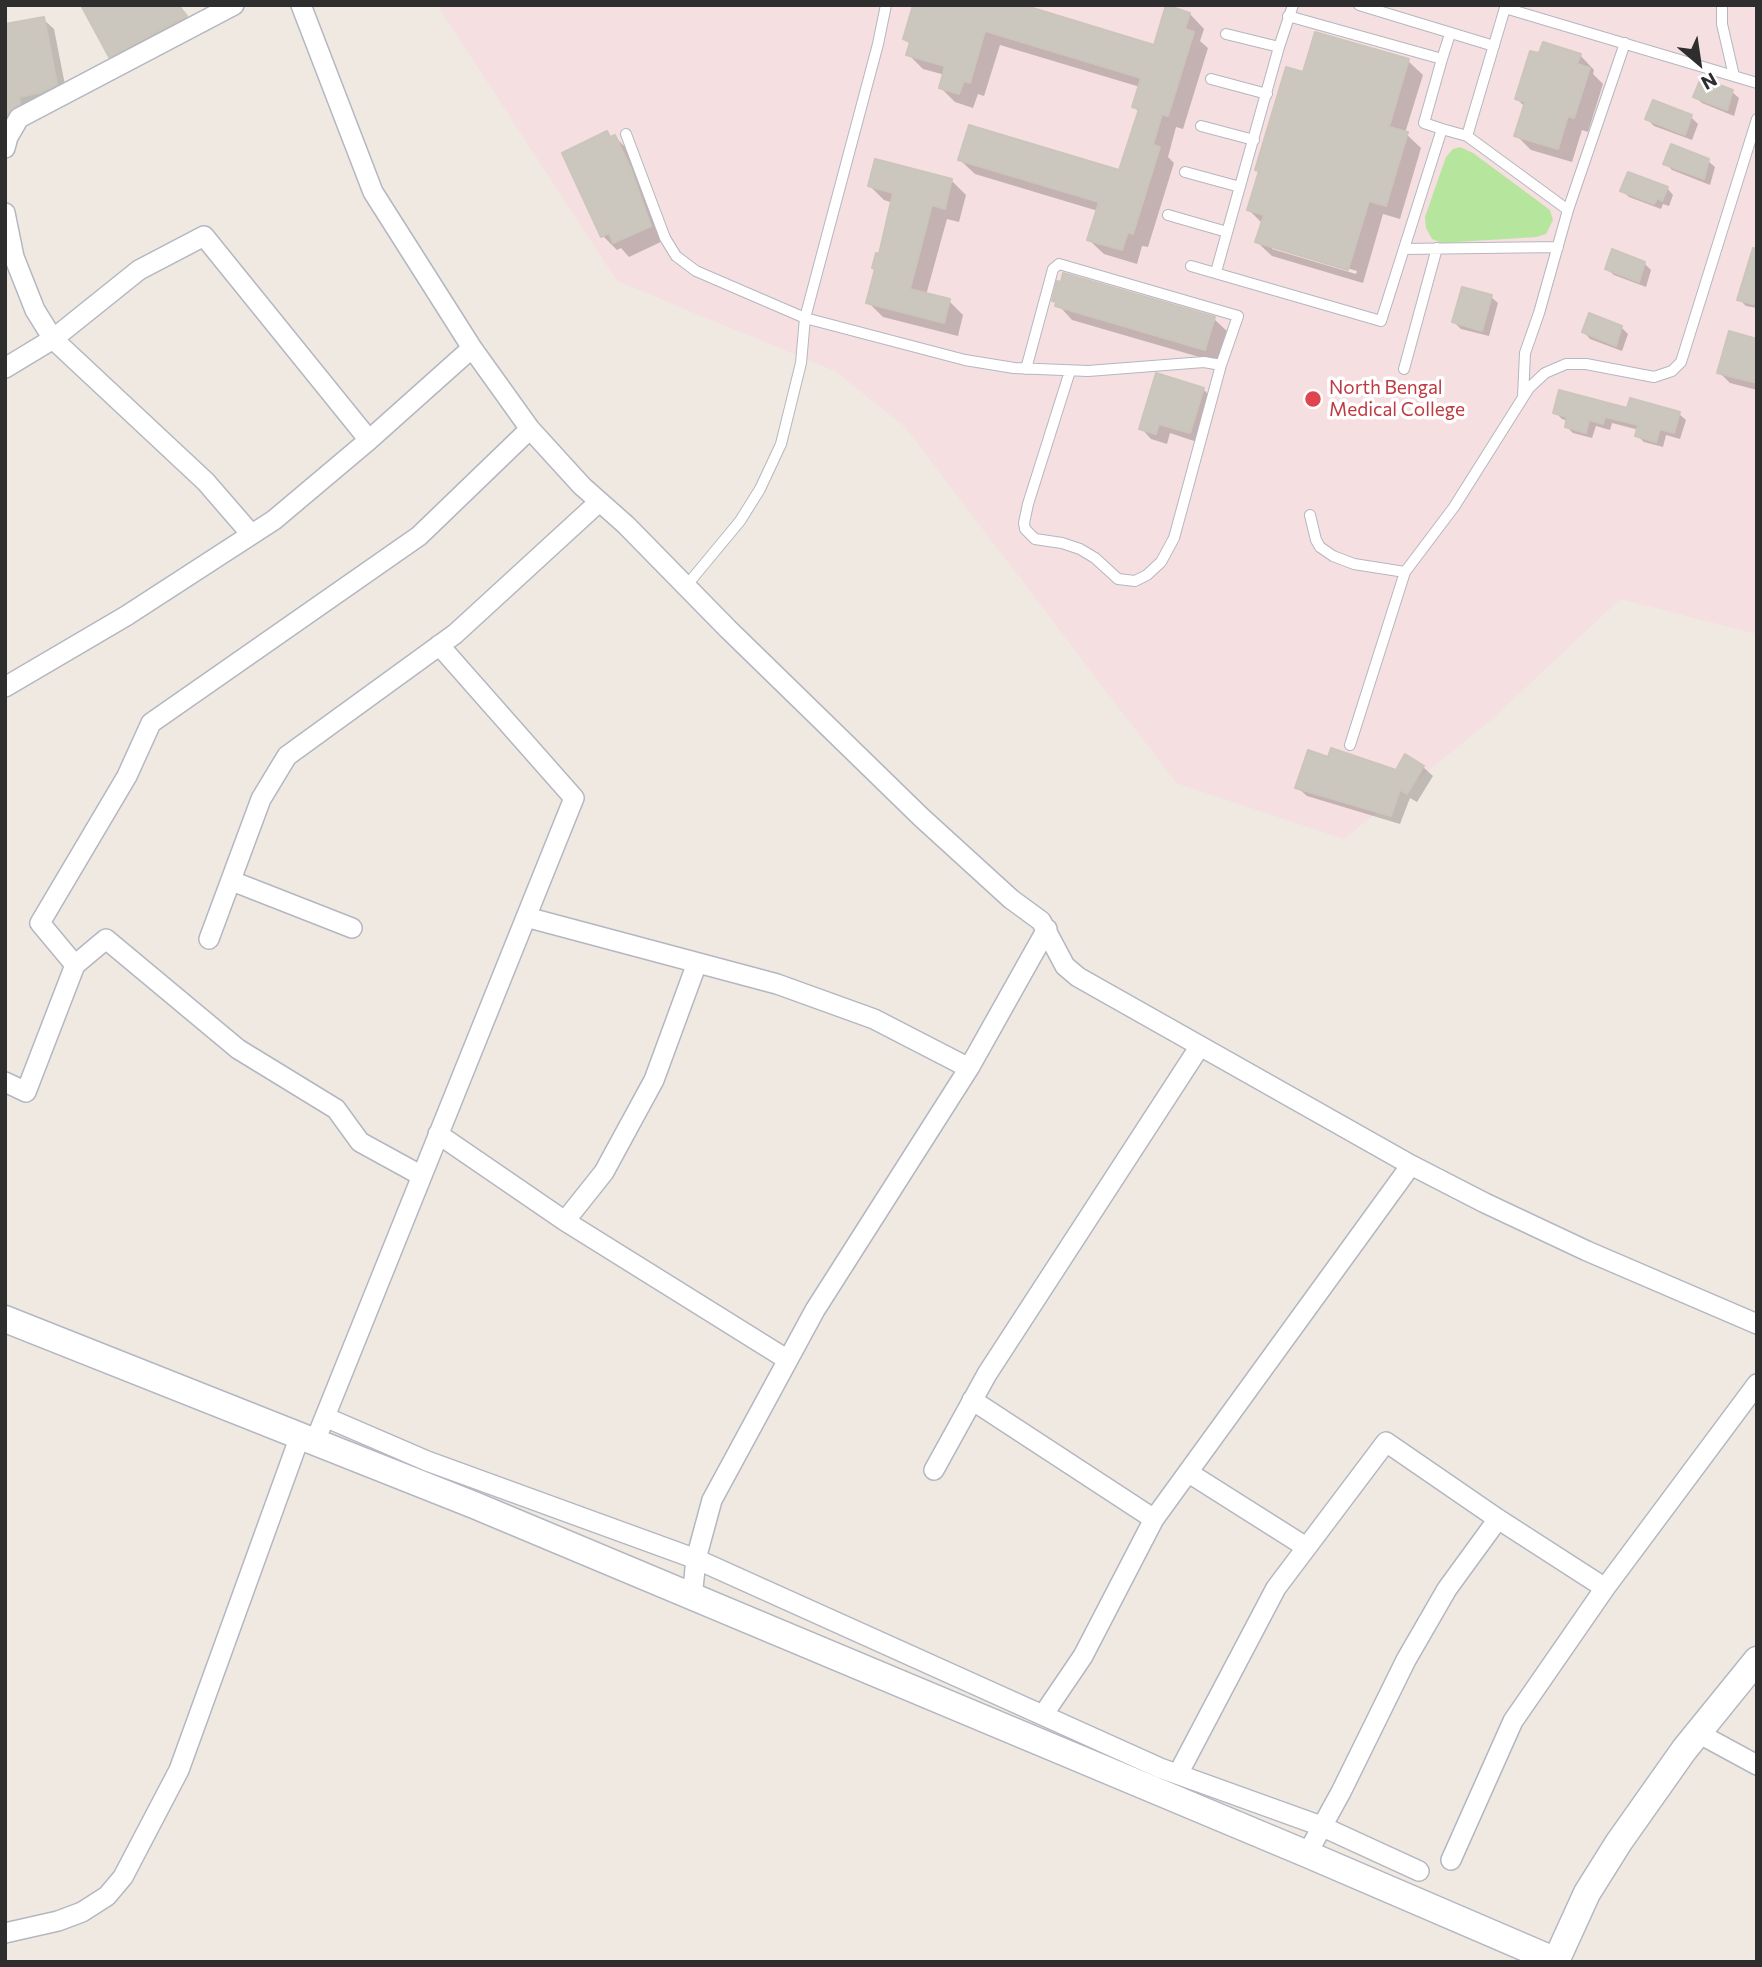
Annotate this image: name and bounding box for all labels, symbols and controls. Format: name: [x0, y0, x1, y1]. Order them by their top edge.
north arrow: [1664, 28, 1734, 98]
text: N: [1698, 68, 1721, 95]
place label: North Bengal Medical College: [1329, 377, 1465, 421]
marker: North Bengal Medical College: [1303, 389, 1323, 409]

